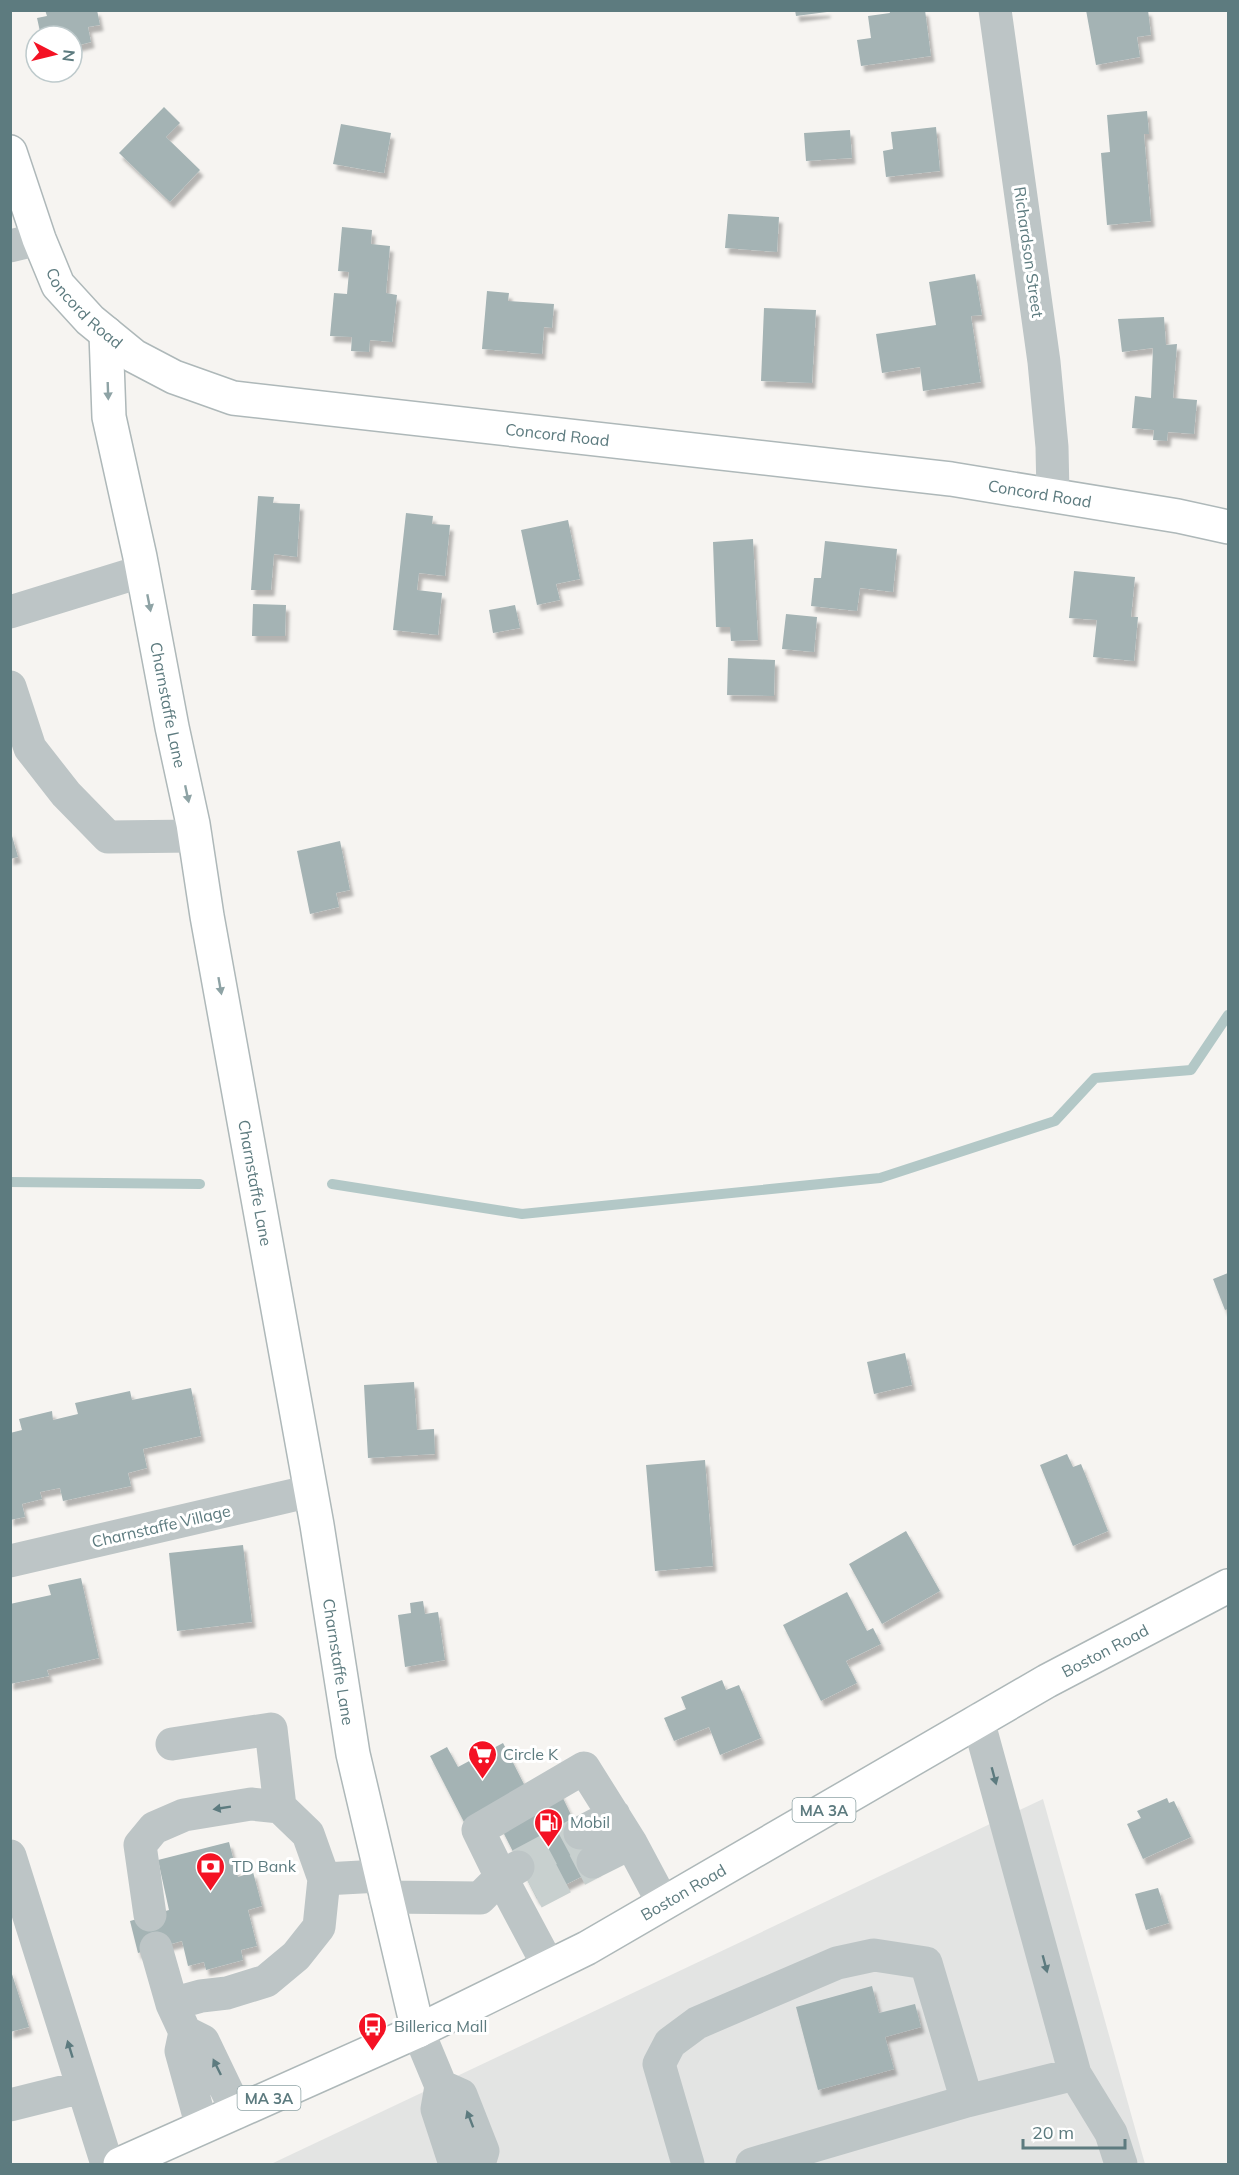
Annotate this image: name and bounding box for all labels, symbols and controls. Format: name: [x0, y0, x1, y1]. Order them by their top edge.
north arrow: [24, 24, 84, 84]
text: N: [58, 49, 80, 63]
street label: Richardson Street: [1010, 185, 1048, 319]
street label: Concord Road: [42, 265, 127, 353]
one-way arrow: [103, 382, 113, 401]
street label: Concord Road: [504, 419, 610, 450]
street label: Concord Road: [986, 475, 1093, 512]
one-way arrow: [144, 594, 153, 613]
street label: Charnstaffe Lane: [146, 640, 191, 770]
one-way arrow: [182, 785, 192, 804]
one-way arrow: [216, 977, 225, 996]
street label: Charnstaffe Lane: [234, 1118, 276, 1248]
street label: Charnstaffe Village: [90, 1500, 232, 1552]
street label: Charnstaffe Lane: [319, 1597, 358, 1726]
street label: Boston Road: [1058, 1620, 1152, 1682]
supermarket icon: Circle K: [466, 1738, 498, 1780]
place label: Circle K: [503, 1744, 559, 1764]
one-way arrow: [990, 1767, 999, 1785]
road number: MA 3A: [792, 1798, 856, 1822]
one-way arrow: [212, 1804, 231, 1813]
fuel station icon: Mobil: [533, 1806, 565, 1848]
place label: Mobil: [570, 1812, 610, 1832]
bank icon: TD Bank: [195, 1850, 227, 1892]
place label: TD Bank: [232, 1856, 297, 1876]
street label: Boston Road: [637, 1859, 730, 1925]
one-way arrow: [1041, 1955, 1051, 1974]
bus stop icon: Billerica Mall: [357, 2010, 389, 2052]
place label: Billerica Mall: [394, 2016, 487, 2036]
one-way arrow: [65, 2040, 75, 2058]
one-way arrow: [212, 2058, 221, 2075]
road number: MA 3A: [238, 2086, 300, 2110]
one-way arrow: [465, 2110, 475, 2128]
scale bar: [1023, 2112, 1125, 2150]
text: 20 m: [1032, 2121, 1074, 2144]

